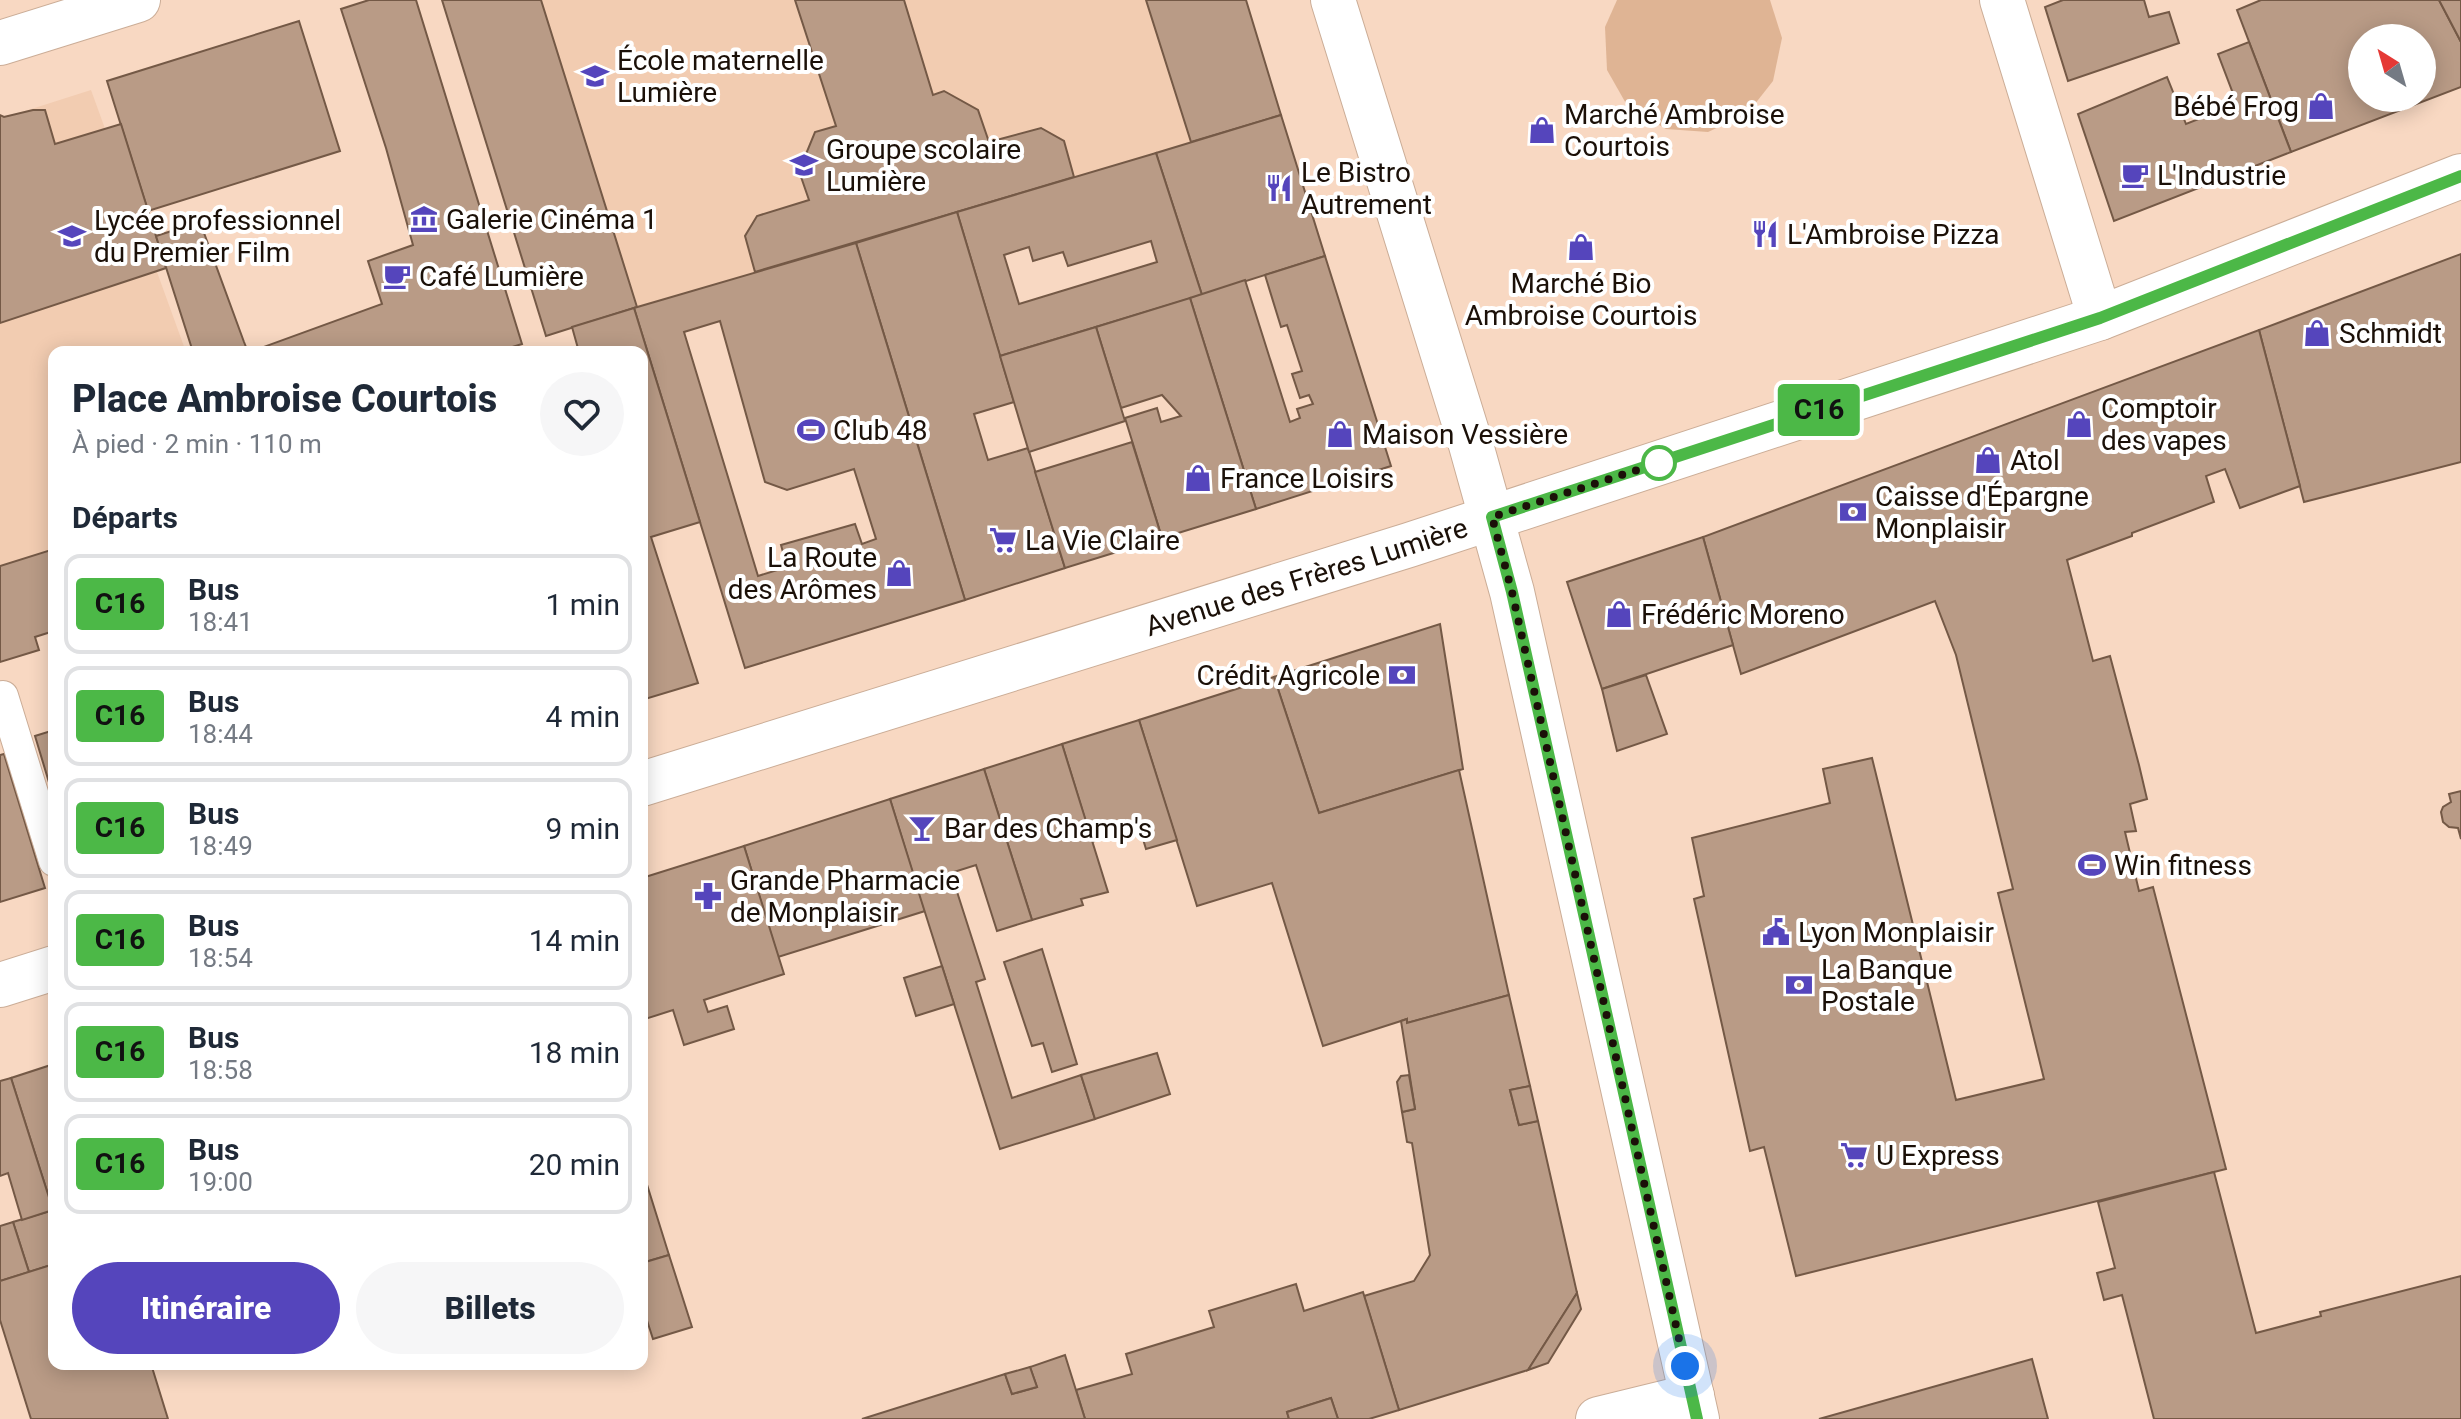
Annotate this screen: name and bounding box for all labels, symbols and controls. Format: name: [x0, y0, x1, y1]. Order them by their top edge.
north arrow: [2348, 24, 2436, 112]
map controls: [2348, 24, 2436, 112]
place label: École maternelle Lumière: [617, 44, 824, 109]
school or university icon: École maternelle Lumière: [580, 61, 610, 91]
place label: Bébé Frog: [2173, 90, 2299, 123]
shop icon: Bébé Frog: [2306, 91, 2336, 121]
place label: Marché Ambroise Courtois: [1564, 98, 1785, 163]
shop icon: Marché Ambroise Courtois: [1527, 115, 1557, 145]
place label: Groupe scolaire Lumière: [826, 133, 1021, 198]
school or university icon: Groupe scolaire Lumière: [789, 150, 819, 180]
place label: Le Bistro Autrement: [1301, 156, 1432, 221]
place label: L'Industrie: [2157, 159, 2286, 192]
cafe icon: L'Industrie: [2120, 160, 2150, 190]
restaurant icon: Le Bistro Autrement: [1264, 173, 1294, 203]
place label: Galerie Cinéma 1: [446, 203, 658, 236]
place label: Lycée professionnel du Premier Film: [94, 204, 341, 269]
museum icon: Galerie Cinéma 1: [409, 204, 439, 234]
place label: L'Ambroise Pizza: [1787, 218, 2000, 251]
restaurant icon: L'Ambroise Pizza: [1750, 219, 1780, 249]
school or university icon: Lycée professionnel du Premier Film: [57, 221, 87, 251]
shop icon: Marché Bio Ambroise Courtois: [1566, 232, 1596, 262]
place label: Café Lumière: [419, 260, 584, 293]
cafe icon: Café Lumière: [382, 261, 412, 291]
place label: Marché Bio Ambroise Courtois: [1465, 267, 1697, 332]
place label: Schmidt: [2339, 317, 2442, 350]
shop icon: Schmidt: [2302, 318, 2332, 348]
button: heart: [540, 372, 624, 456]
text: Place Ambroise Courtois: [72, 377, 497, 421]
line badge: C16: [1773, 384, 1865, 436]
place label: Comptoir des vapes: [2101, 392, 2227, 457]
text: C16: [1794, 393, 1844, 426]
shop icon: Comptoir des vapes: [2064, 409, 2094, 439]
place label: Club 48: [833, 414, 928, 447]
sports icon: Club 48: [796, 415, 826, 445]
place label: Maison Vessière: [1362, 418, 1568, 451]
shop icon: Maison Vessière: [1325, 419, 1355, 449]
text: À pied · 2 min · 110 m: [72, 429, 322, 459]
place label: Atol: [2010, 444, 2060, 477]
shop icon: Atol: [1973, 445, 2003, 475]
unlabelled marker: [1642, 446, 1676, 480]
place label: France Loisirs: [1220, 462, 1394, 495]
shop icon: France Loisirs: [1183, 463, 1213, 493]
place label: Caisse d'Épargne Monplaisir: [1875, 480, 2089, 545]
bank icon: Caisse d'Épargne Monplaisir: [1838, 497, 1868, 527]
text: Départs: [72, 500, 178, 535]
street label: Avenue des Frères Lumière: [1141, 510, 1472, 643]
place label: La Vie Claire: [1025, 524, 1180, 557]
supermarket icon: La Vie Claire: [988, 525, 1018, 555]
place label: La Route des Arômes: [728, 541, 877, 606]
shop icon: La Route des Arômes: [884, 558, 914, 588]
text: Bus: [188, 572, 239, 607]
text: C16: [95, 587, 145, 620]
text: 1 min: [546, 587, 620, 622]
place label: Frédéric Moreno: [1641, 598, 1845, 631]
shop icon: Frédéric Moreno: [1604, 599, 1634, 629]
text: 18:41: [188, 607, 253, 637]
place label: Crédit Agricole: [1196, 659, 1380, 692]
bank icon: Crédit Agricole: [1387, 660, 1417, 690]
text: Bus: [188, 684, 239, 719]
text: C16: [95, 699, 145, 732]
text: 4 min: [546, 699, 620, 734]
text: 18:44: [188, 719, 253, 749]
text: Bus: [188, 796, 239, 831]
text: C16: [95, 811, 145, 844]
text: 9 min: [546, 811, 620, 846]
place label: Bar des Champ's: [944, 812, 1152, 845]
bar icon: Bar des Champ's: [907, 813, 937, 843]
text: 18:49: [188, 831, 253, 861]
place label: Win fitness: [2114, 849, 2252, 882]
sports icon: Win fitness: [2077, 850, 2107, 880]
place label: Grande Pharmacie de Monplaisir: [730, 864, 960, 929]
pharmacy icon: Grande Pharmacie de Monplaisir: [693, 881, 723, 911]
text: Bus: [188, 908, 239, 943]
place label: Lyon Monplaisir: [1798, 916, 1994, 949]
public building icon: Lyon Monplaisir: [1761, 917, 1791, 947]
text: C16: [95, 923, 145, 956]
text: 14 min: [529, 923, 620, 958]
text: 18:54: [188, 943, 253, 973]
place label: La Banque Postale: [1821, 953, 1953, 1018]
bank icon: La Banque Postale: [1784, 970, 1814, 1000]
text: Bus: [188, 1020, 239, 1055]
text: C16: [95, 1035, 145, 1068]
text: 18 min: [529, 1035, 620, 1070]
text: 18:58: [188, 1055, 253, 1085]
text: Bus: [188, 1132, 239, 1167]
place label: U Express: [1876, 1139, 2000, 1172]
supermarket icon: U Express: [1839, 1140, 1869, 1170]
text: C16: [95, 1147, 145, 1180]
text: 20 min: [529, 1147, 620, 1182]
text: 19:00: [188, 1167, 253, 1197]
button: Itinéraire: [72, 1262, 340, 1354]
button: Billets: [356, 1262, 624, 1354]
your location: [1665, 1346, 1705, 1386]

